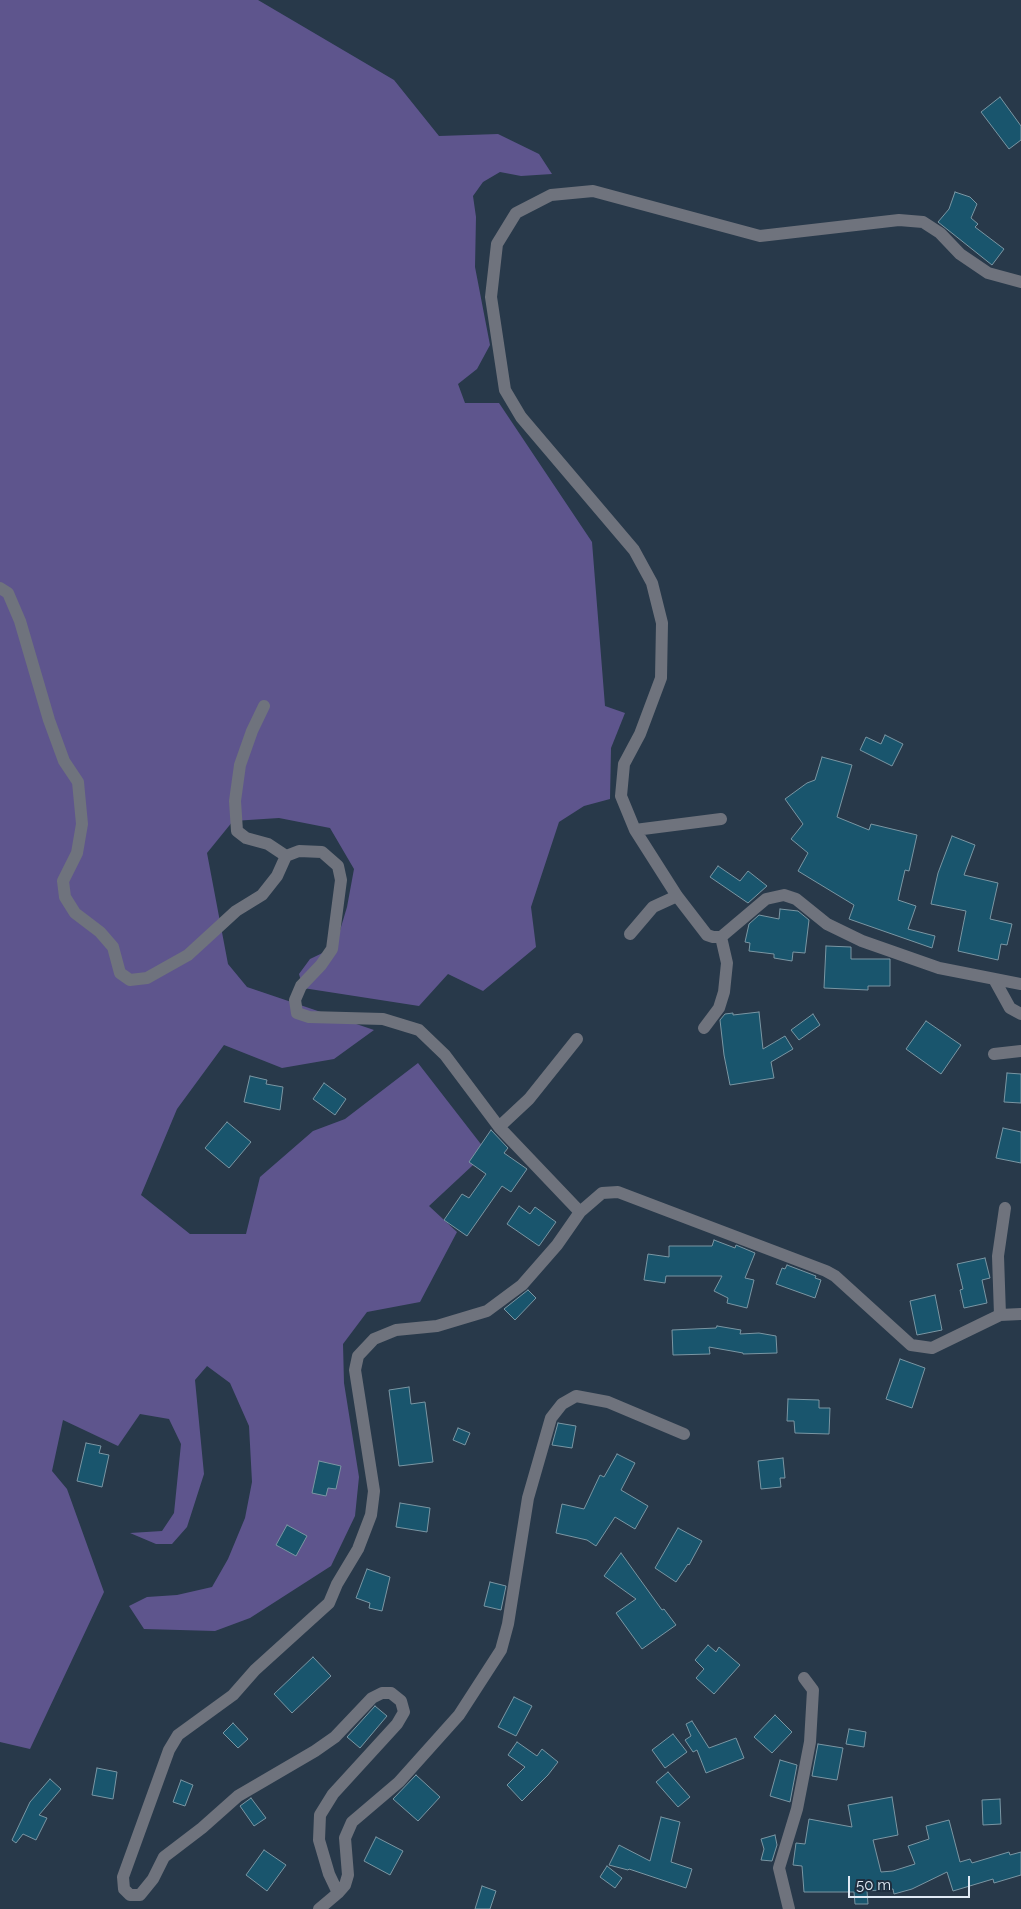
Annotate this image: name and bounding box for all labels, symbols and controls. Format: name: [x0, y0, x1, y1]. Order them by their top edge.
scale bar: [851, 1866, 974, 1898]
text: 50 m: [856, 1876, 891, 1894]

